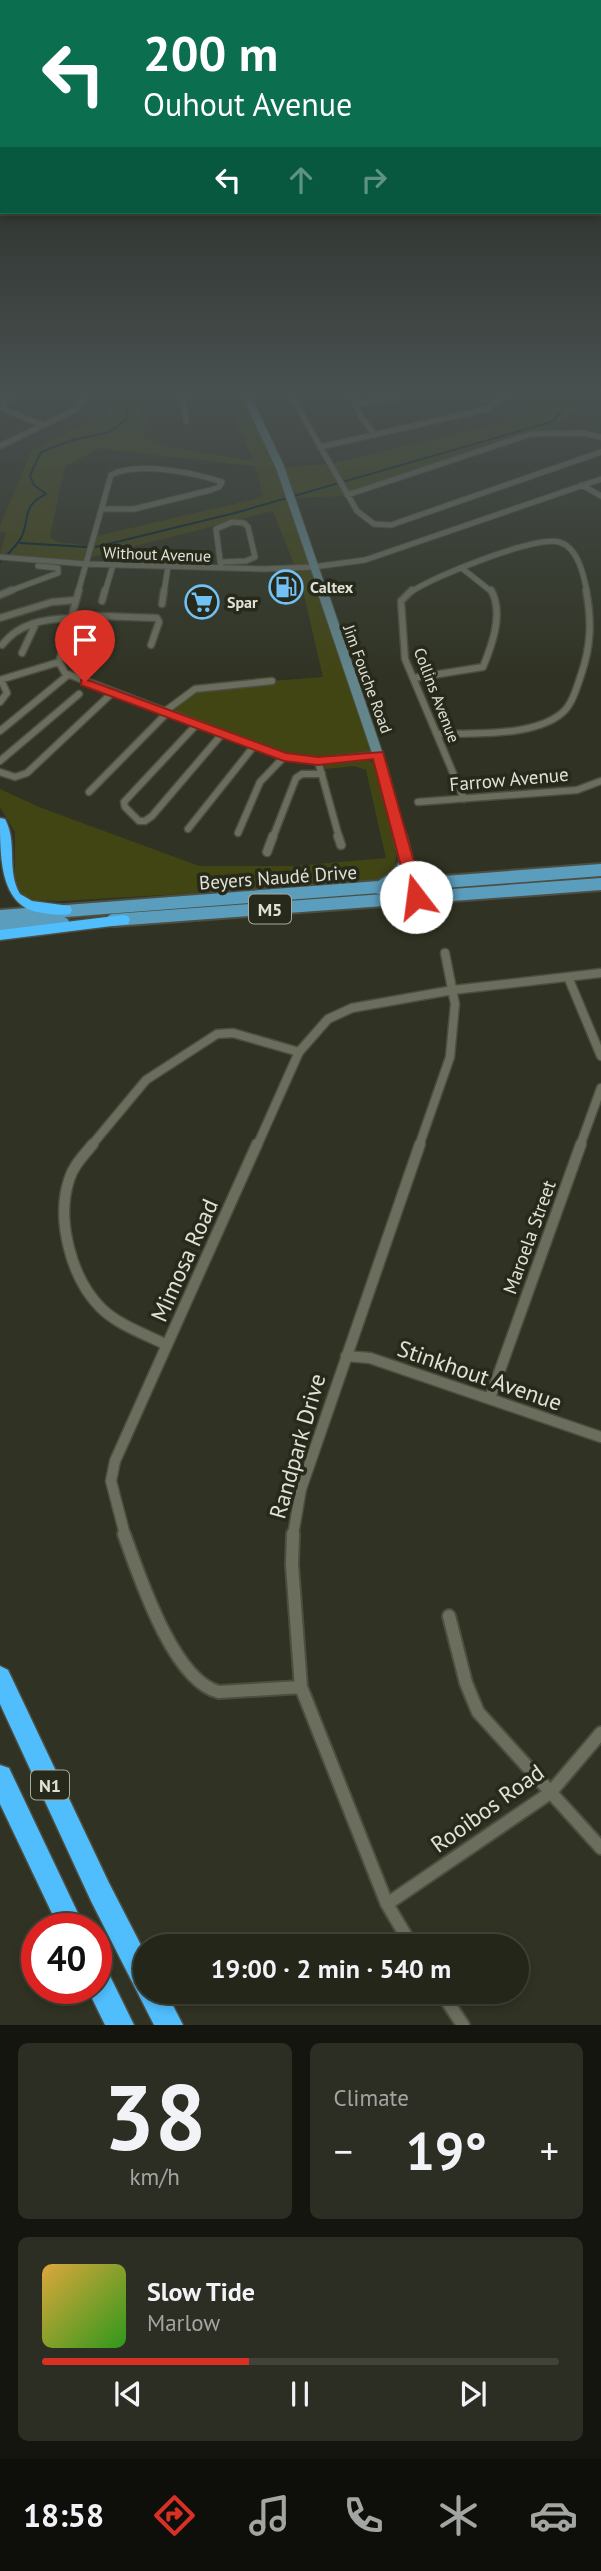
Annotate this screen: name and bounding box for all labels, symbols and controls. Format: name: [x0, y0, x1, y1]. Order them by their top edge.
text: 200 m: [143, 21, 278, 85]
icon: left: [28, 28, 119, 119]
text: Ouhout Avenue: [143, 83, 352, 125]
icon: left: [209, 161, 247, 199]
icon: ahead: [282, 161, 320, 199]
icon: right: [355, 161, 393, 199]
street label: Without Avenue: [103, 542, 211, 566]
fuel station icon: Caltex: [267, 568, 305, 606]
place label: Caltex: [310, 577, 354, 597]
supermarket icon: Spar: [183, 583, 221, 621]
place label: Spar: [227, 592, 258, 612]
pin: [55, 610, 115, 682]
icon: arrive: [66, 621, 104, 659]
street label: Jim Fouche Road: [339, 621, 397, 736]
street label: Collins Avenue: [410, 645, 464, 745]
street label: Farrow Avenue: [448, 762, 570, 796]
street label: Beyers Naudé Drive: [198, 860, 358, 894]
position arrow: [379, 860, 453, 934]
road number: M5: [249, 894, 291, 924]
street label: Maroela Street: [497, 1176, 561, 1297]
street label: Mimosa Road: [144, 1194, 224, 1326]
street label: Stinkhout Avenue: [394, 1333, 566, 1417]
street label: Randpark Drive: [262, 1370, 332, 1522]
street label: Rooibos Road: [425, 1757, 549, 1859]
road number: N1: [31, 1770, 69, 1800]
speed limit sign: 40: [21, 1913, 112, 2004]
text: 19:00 · 2 min · 540 m: [211, 1952, 451, 1985]
text: 38: [103, 2057, 206, 2175]
text: Climate: [334, 2083, 409, 2112]
text: 19°: [405, 2117, 487, 2184]
text: −: [334, 2126, 353, 2175]
text: +: [540, 2126, 559, 2175]
text: km/h: [130, 2162, 180, 2191]
text: Slow Tide: [147, 2275, 255, 2308]
text: Marlow: [147, 2308, 220, 2337]
icon: previous: [109, 2375, 147, 2413]
icon: pause: [281, 2375, 319, 2413]
icon: next: [454, 2375, 492, 2413]
icon: directions: [150, 2491, 199, 2540]
icon: music: [245, 2491, 294, 2540]
icon: phone: [339, 2491, 388, 2540]
icon: climate: [434, 2491, 483, 2540]
icon: car: [529, 2491, 578, 2540]
text: 18:58: [23, 2494, 104, 2536]

